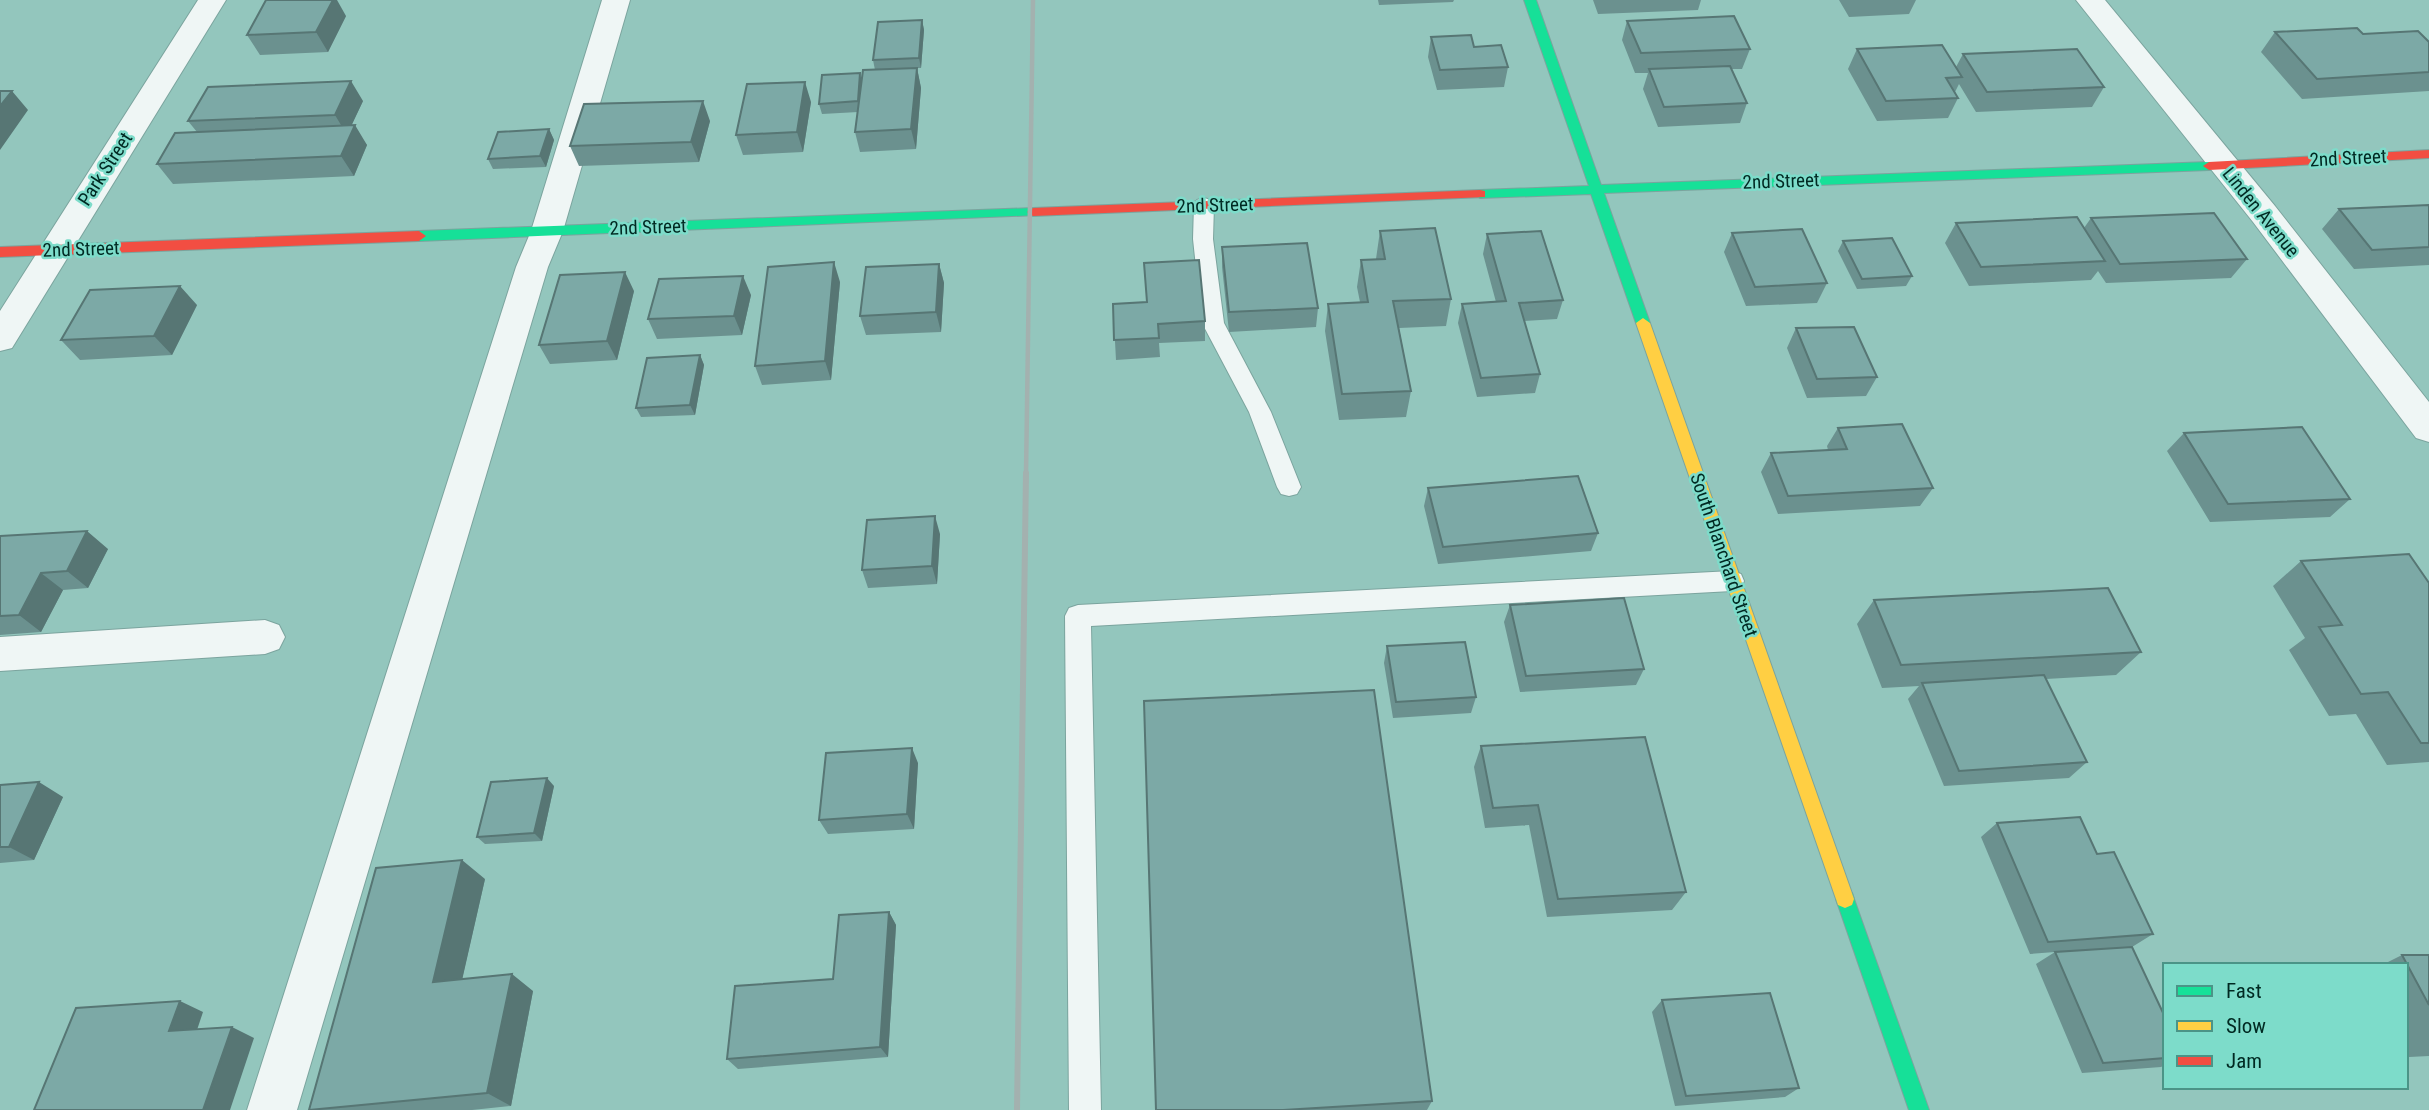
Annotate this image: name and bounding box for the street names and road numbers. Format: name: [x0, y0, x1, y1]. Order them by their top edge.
street label: Park Street: [73, 128, 137, 210]
street label: 2nd Street: [2309, 145, 2387, 171]
street label: Linden Avenue: [2218, 162, 2304, 262]
street label: 2nd Street: [1742, 168, 1820, 194]
street label: 2nd Street: [1176, 192, 1254, 218]
street label: 2nd Street: [609, 214, 687, 240]
street label: 2nd Street: [42, 236, 120, 262]
street label: South Blanchard Street: [1685, 470, 1763, 640]

